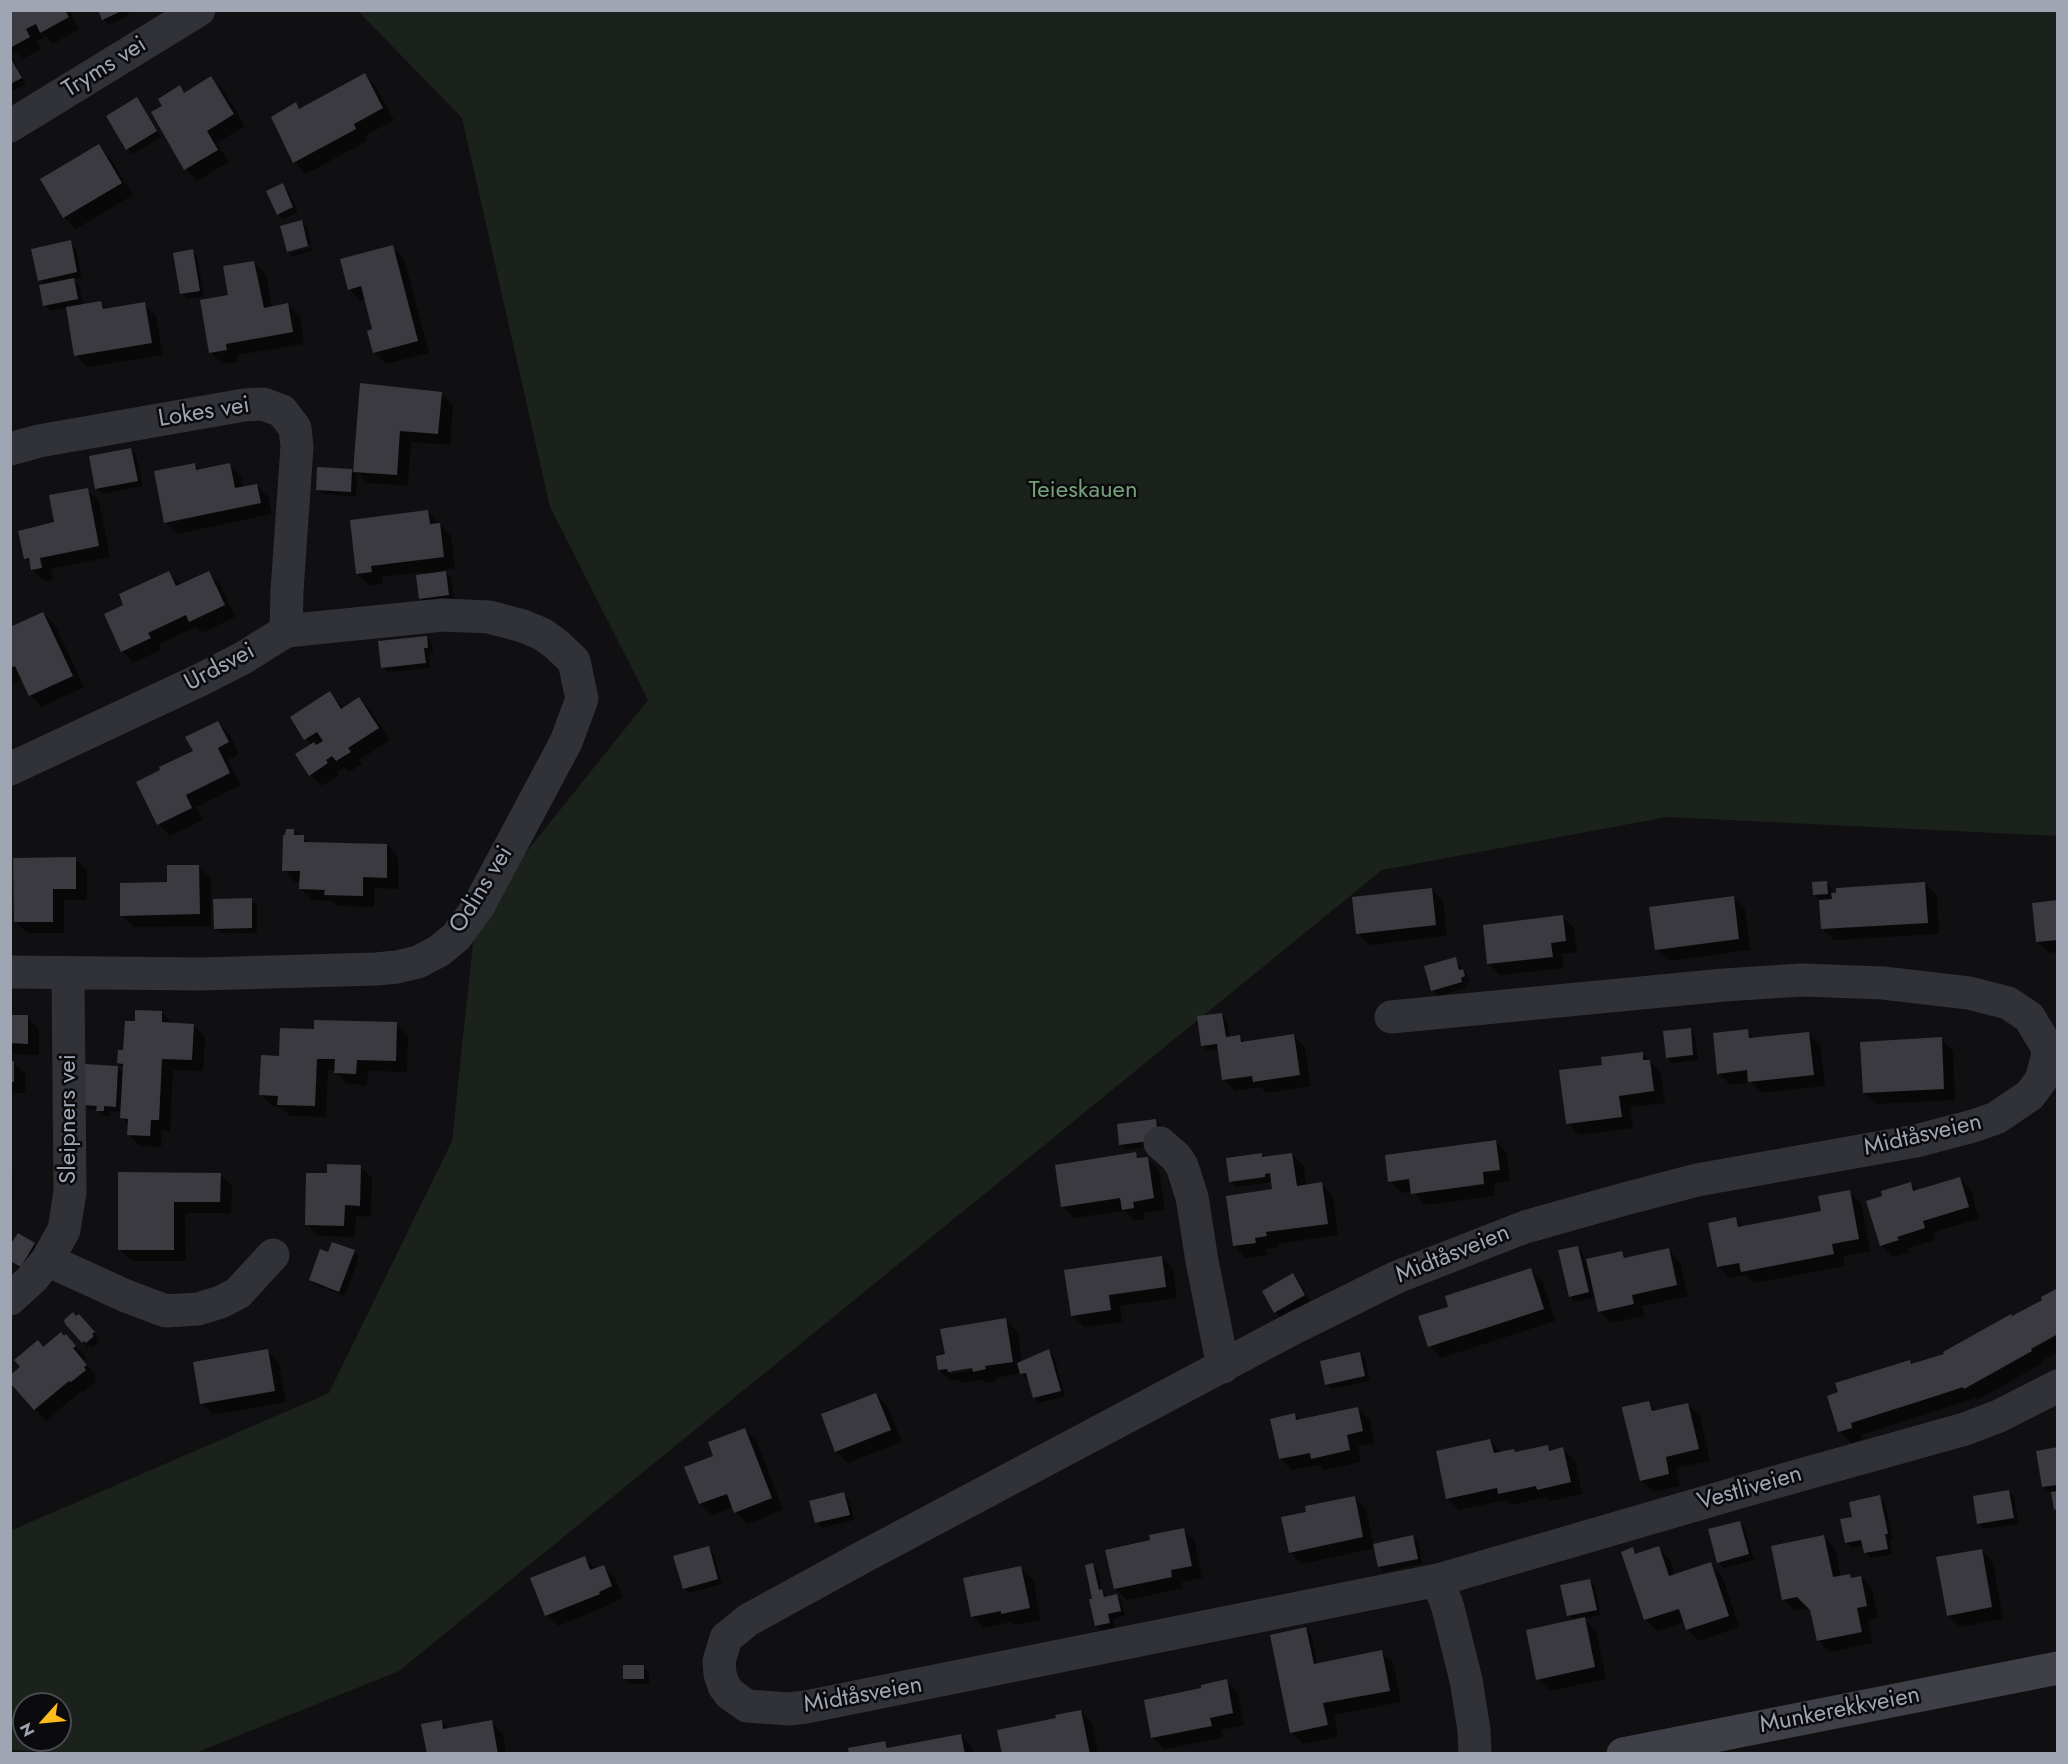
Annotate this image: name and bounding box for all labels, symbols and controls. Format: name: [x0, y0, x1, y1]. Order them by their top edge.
street label: Tryms vei: [58, 31, 152, 105]
street label: Lokes vei: [156, 392, 252, 434]
park label: Teieskauen: [1028, 477, 1138, 505]
street label: Urdsvei: [180, 638, 260, 698]
street label: Odins vei: [444, 841, 520, 939]
street label: Sleipners vei: [55, 1054, 83, 1184]
street label: Midtåsveien: [1861, 1108, 1985, 1164]
street label: Midtåsveien: [1392, 1219, 1514, 1291]
street label: Vestliveien: [1694, 1460, 1806, 1518]
street label: Midtåsveien: [801, 1671, 925, 1721]
street label: Munkerekkveien: [1757, 1681, 1923, 1741]
north arrow: [12, 1692, 72, 1752]
text: N: [14, 1719, 40, 1740]

